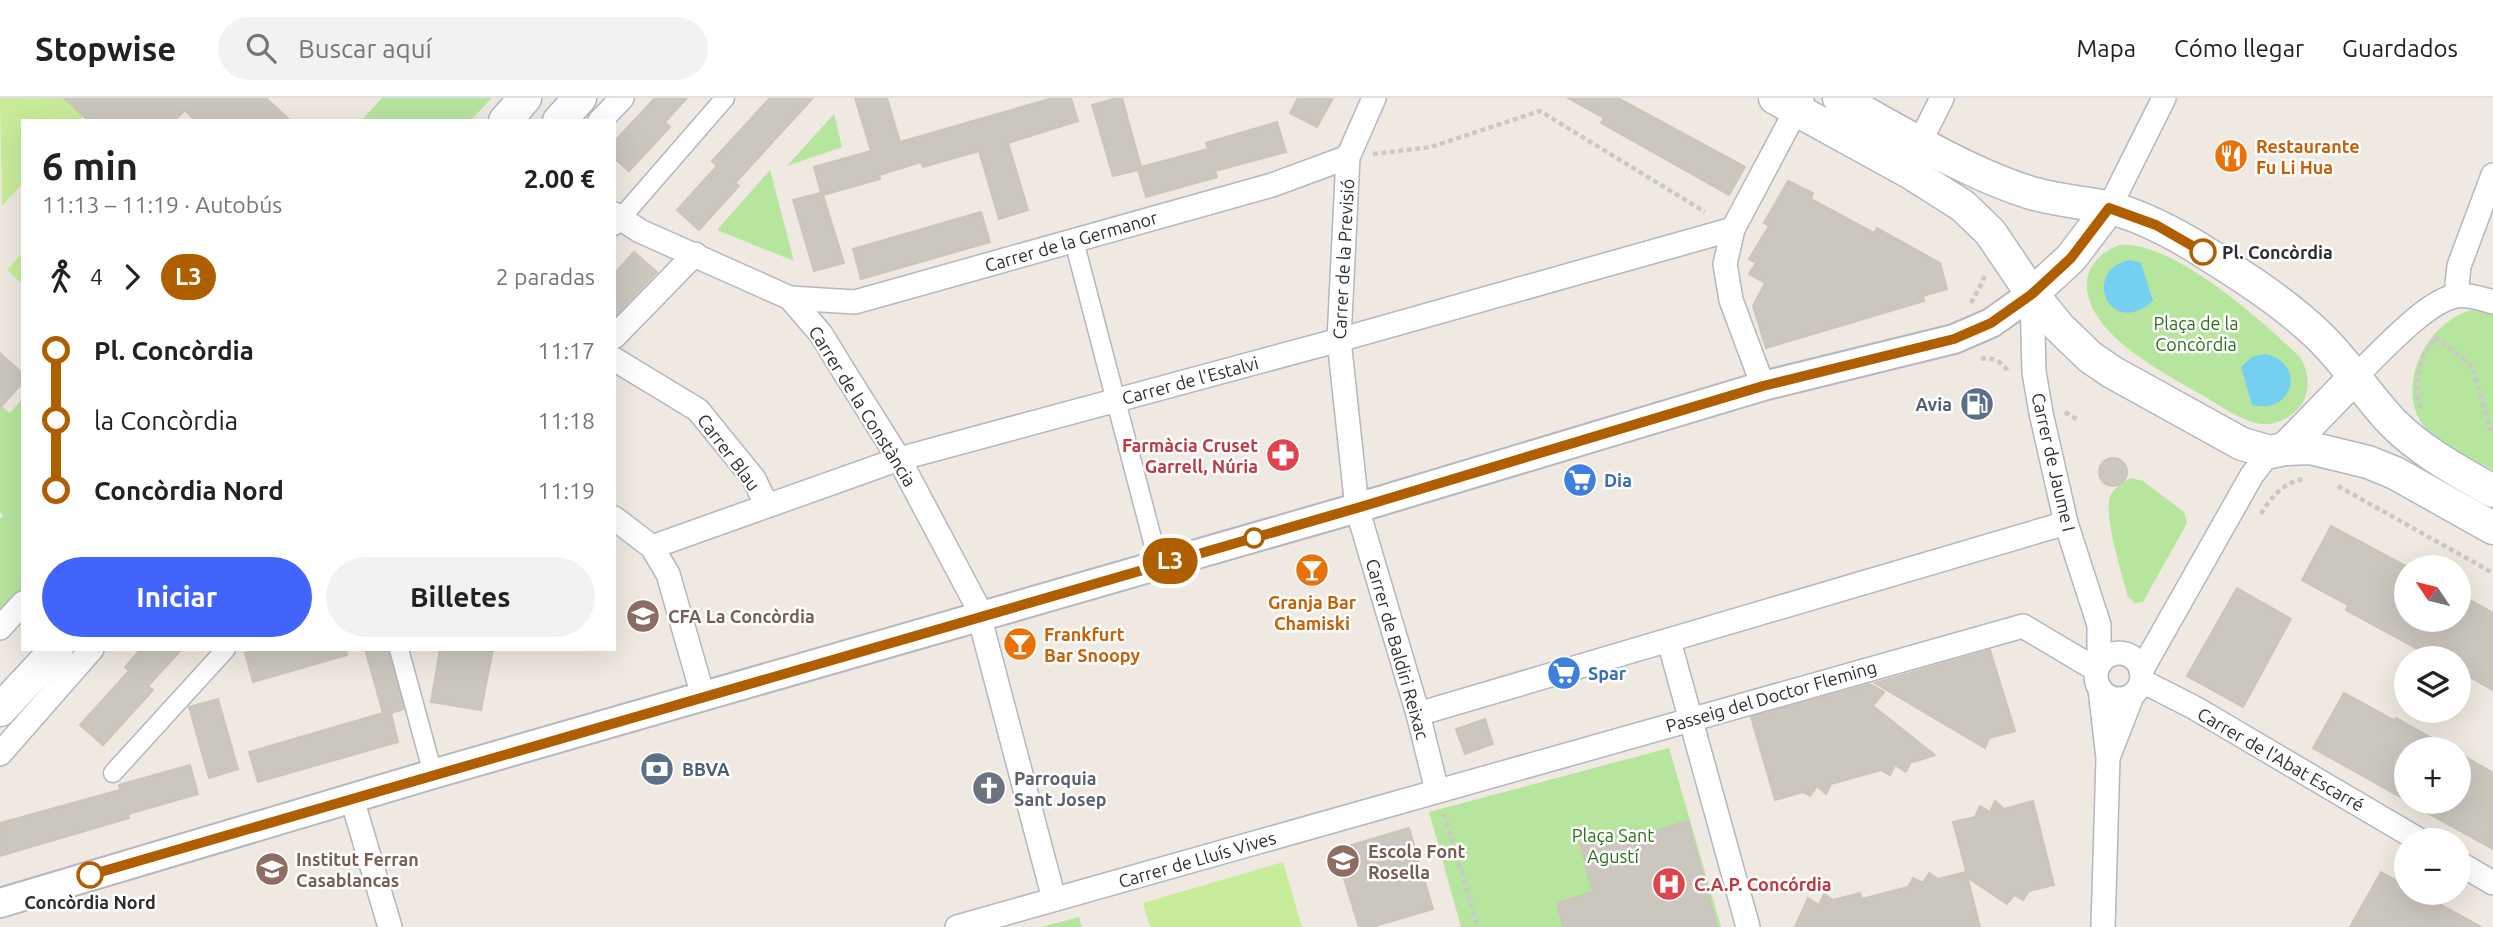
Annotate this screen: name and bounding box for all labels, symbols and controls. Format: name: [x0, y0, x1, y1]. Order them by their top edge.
search box: [218, 17, 708, 80]
icon: search: [242, 29, 280, 67]
text: Stopwise: [35, 30, 176, 67]
text: Buscar aquí: [298, 34, 432, 63]
text: Mapa: [2076, 35, 2136, 62]
text: Cómo llegar: [2174, 35, 2304, 62]
text: Guardados: [2342, 35, 2458, 62]
place label: Restaurante Fu Li Hua: [2256, 136, 2360, 177]
restaurant icon: Restaurante Fu Li Hua: [2212, 137, 2250, 175]
text: 6 min: [42, 145, 138, 187]
text: 2.00 €: [524, 164, 595, 193]
street label: Carrer de la Previsió: [1329, 178, 1357, 340]
text: 11:13 – 11:19 · Autobús: [42, 192, 282, 217]
street label: Carrer de la Germanor: [982, 207, 1160, 275]
marker: Pl. Concòrdia: [2190, 239, 2216, 265]
place label: Pl. Concòrdia: [2222, 242, 2333, 262]
icon: walk: [42, 258, 80, 296]
icon: forward: [113, 258, 151, 296]
text: L3: [175, 263, 202, 290]
text: 4: [90, 264, 103, 289]
text: 2 paradas: [496, 264, 595, 289]
park label: Plaça de la Concòrdia: [2153, 313, 2239, 354]
street label: Carrer de la Constància: [805, 322, 921, 490]
text: Pl. Concòrdia: [94, 336, 254, 365]
text: 11:17: [537, 338, 595, 363]
street label: Carrer de l'Estalvi: [1120, 352, 1260, 408]
fuel station icon: Avia: [1958, 385, 1996, 423]
street label: Carrer de Jaume I: [2028, 391, 2080, 533]
place label: Avia: [1915, 394, 1952, 414]
text: la Concòrdia: [94, 406, 238, 435]
text: 11:18: [537, 408, 595, 433]
street label: Carrer Blau: [694, 410, 764, 494]
place label: Farmàcia Cruset Garrell, Núria: [1122, 435, 1258, 476]
pharmacy icon: Farmàcia Cruset Garrell, Núria: [1264, 436, 1302, 474]
supermarket icon: Dia: [1561, 461, 1599, 499]
place label: Dia: [1604, 470, 1632, 490]
text: Concòrdia Nord: [94, 476, 284, 505]
text: 11:19: [537, 478, 595, 503]
unlabelled marker: [1244, 528, 1264, 548]
line badge: L3: [1138, 538, 1202, 584]
text: L3: [1157, 547, 1183, 574]
bar icon: Granja Bar Chamiski: [1293, 551, 1331, 589]
north arrow: [2394, 555, 2471, 632]
map controls: [2394, 555, 2471, 905]
street label: Carrer de Baldiri Reixac: [1363, 556, 1433, 742]
button: Iniciar: [42, 557, 312, 637]
button: Billetes: [326, 557, 595, 637]
place label: Granja Bar Chamiski: [1268, 592, 1357, 633]
school or university icon: CFA La Concòrdia: [624, 597, 662, 635]
place label: CFA La Concòrdia: [668, 606, 815, 626]
place label: Frankfurt Bar Snoopy: [1044, 624, 1140, 665]
bar icon: Frankfurt Bar Snoopy: [1001, 625, 1039, 663]
button: layers: [2394, 646, 2471, 723]
supermarket icon: Spar: [1545, 654, 1583, 692]
street label: Passeig del Doctor Fleming: [1663, 656, 1879, 736]
place label: Spar: [1588, 663, 1627, 683]
street label: Carrer de l'Abat Escarré: [2194, 703, 2368, 815]
button: +: [2394, 737, 2471, 814]
bank icon: BBVA: [638, 750, 676, 788]
place label: BBVA: [682, 759, 730, 779]
place label: Parroquia Sant Josep: [1014, 768, 1107, 809]
church icon: Parroquia Sant Josep: [970, 769, 1008, 807]
park label: Plaça Sant Agustí: [1572, 825, 1654, 866]
street label: Carrer de Lluís Vives: [1116, 827, 1278, 891]
button: −: [2394, 828, 2471, 905]
place label: Escola Font Rosella: [1368, 841, 1466, 882]
school or university icon: Escola Font Rosella: [1324, 842, 1362, 880]
place label: Institut Ferran Casablancas: [296, 849, 419, 890]
school or university icon: Institut Ferran Casablancas: [253, 850, 291, 888]
marker: Concòrdia Nord: [77, 862, 103, 888]
hospital icon: C.A.P. Concórdia: [1650, 865, 1688, 903]
place label: C.A.P. Concórdia: [1694, 874, 1832, 894]
place label: Concòrdia Nord: [24, 892, 156, 912]

